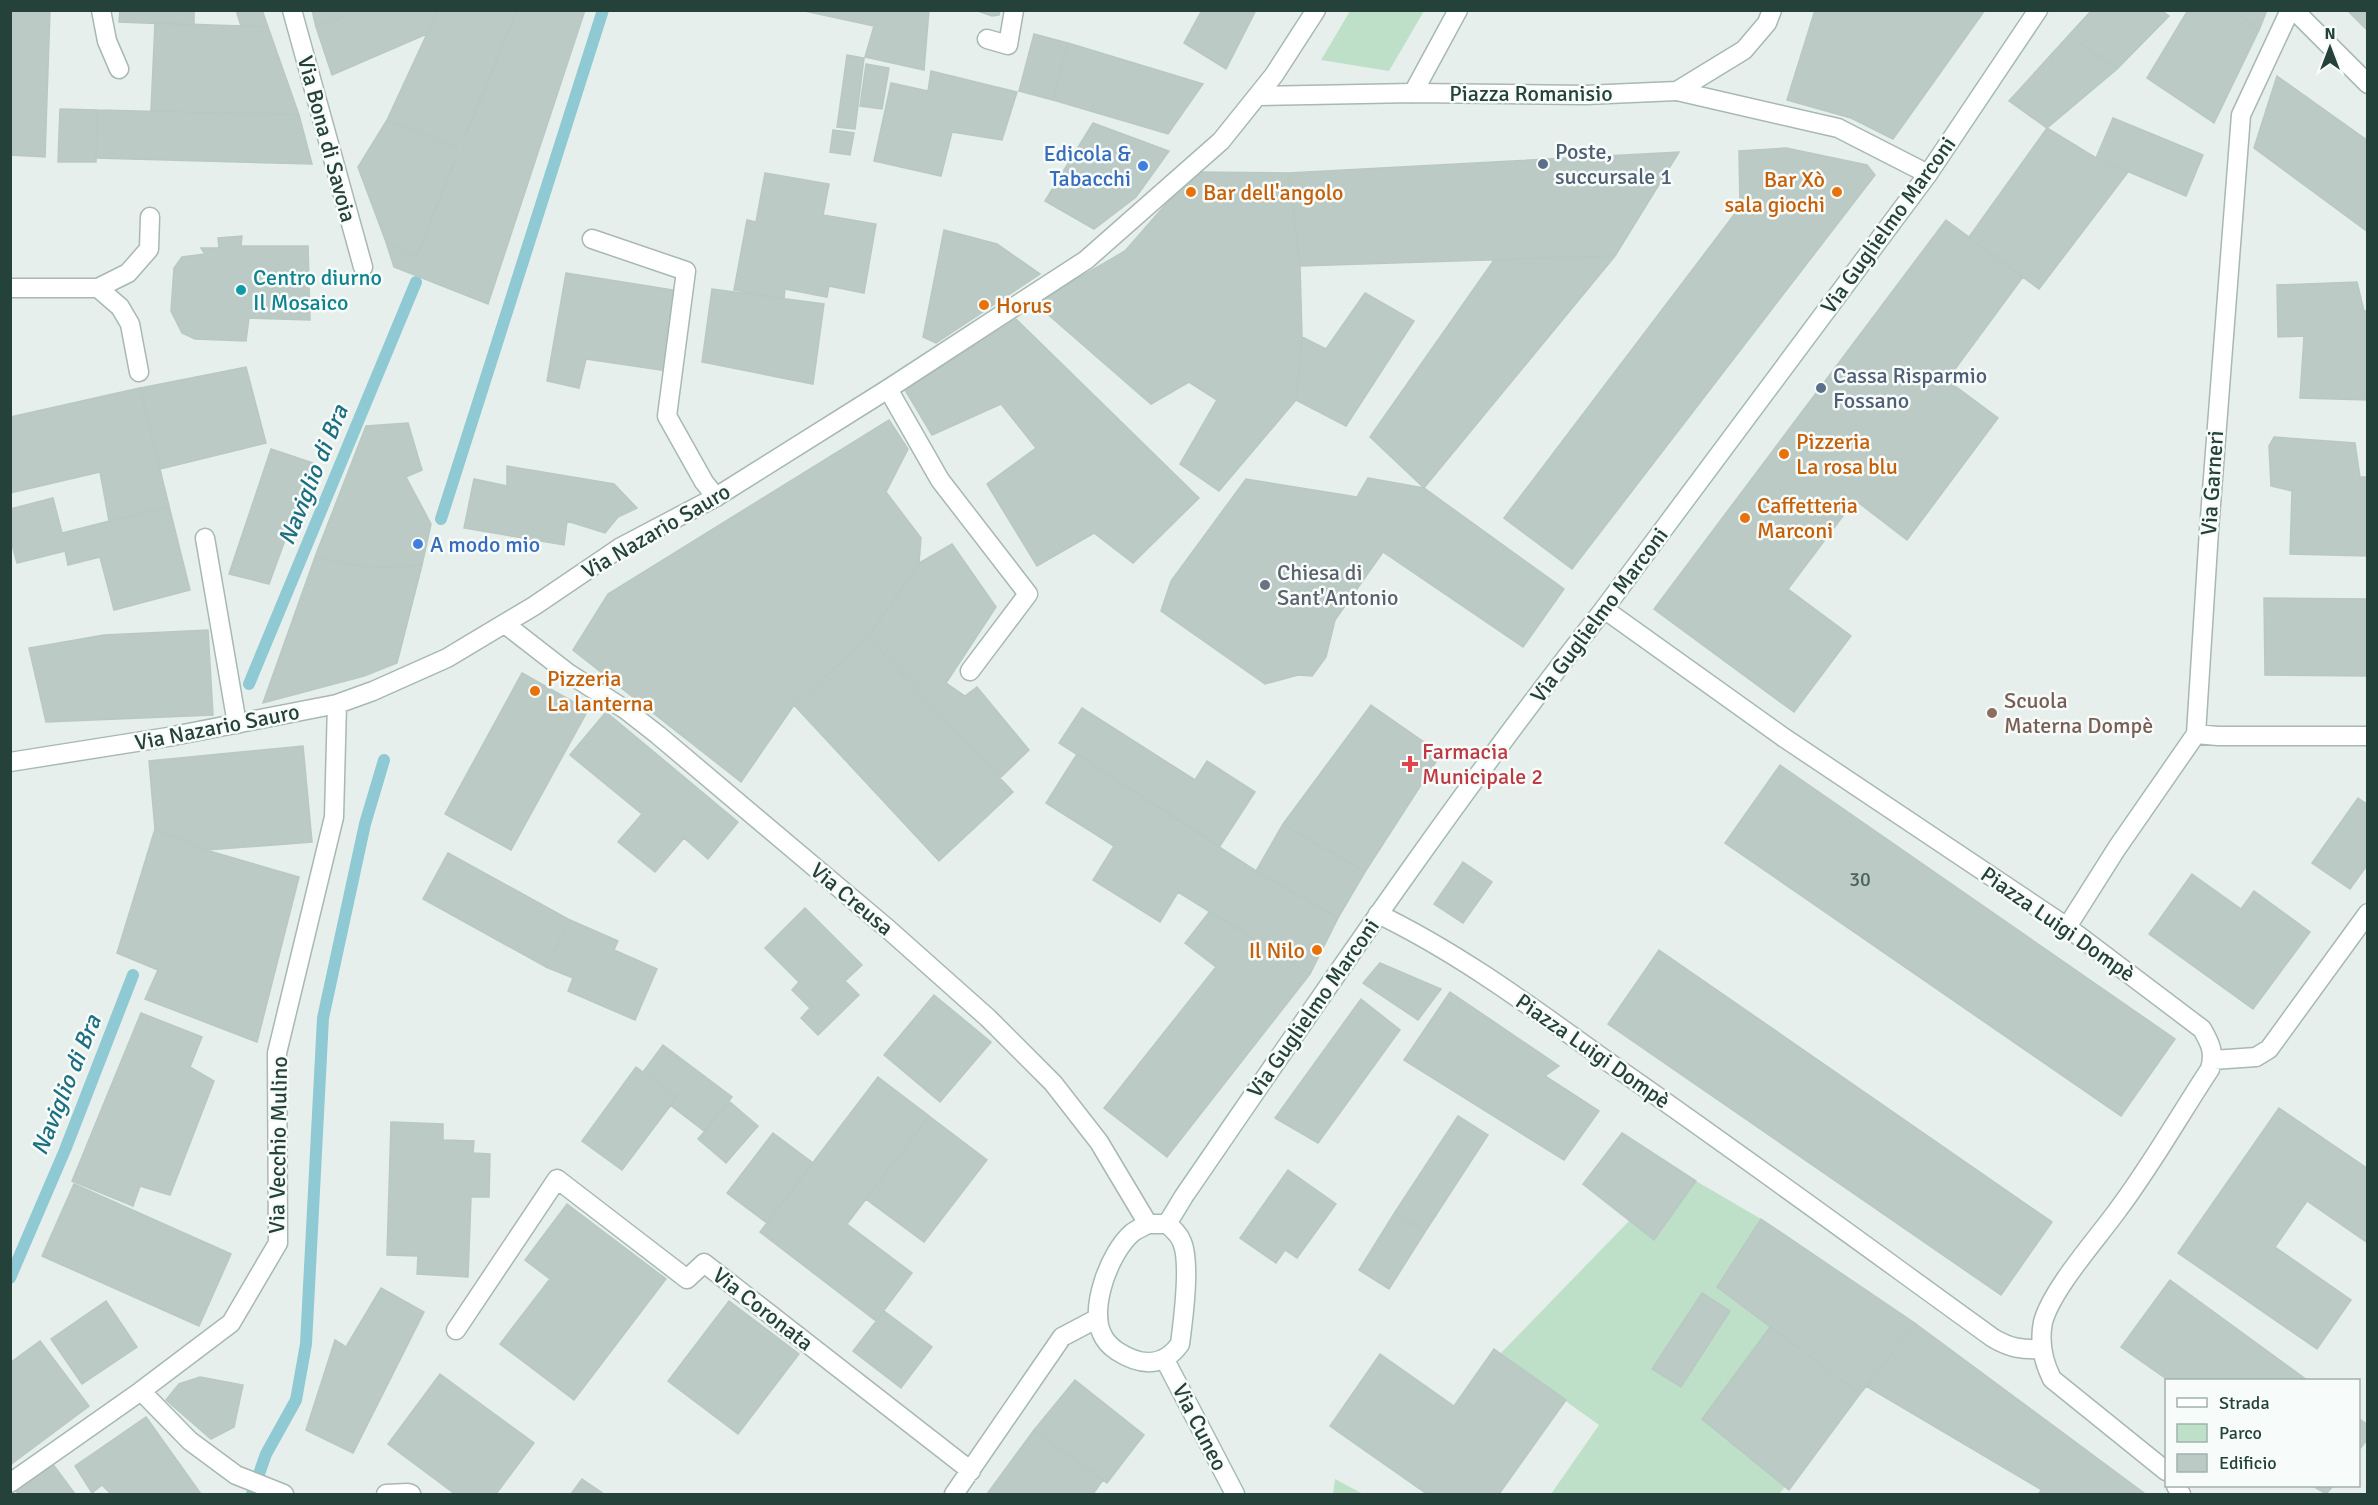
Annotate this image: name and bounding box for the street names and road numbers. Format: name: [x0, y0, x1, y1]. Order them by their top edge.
street label: Via Bona di Savoia: [292, 53, 362, 225]
street label: Piazza Romanisio: [1449, 80, 1613, 107]
street label: Via Guglielmo Marconi: [1815, 131, 1961, 319]
street label: Via Garneri: [2195, 429, 2229, 537]
street label: Via Nazario Sauro: [577, 478, 735, 584]
street label: Via Guglielmo Marconi: [1524, 522, 1674, 708]
street label: Via Nazario Sauro: [132, 698, 302, 756]
street label: Via Creusa: [805, 857, 899, 941]
street label: Piazza Luigi Dompè: [1976, 861, 2140, 987]
street label: Via Guglielmo Marconi: [1241, 913, 1385, 1103]
street label: Piazza Luigi Dompè: [1511, 988, 1675, 1114]
street label: Via Vecchio Mulino: [263, 1056, 293, 1234]
street label: Via Coronata: [707, 1261, 819, 1357]
street label: Via Cuneo: [1167, 1379, 1233, 1475]

